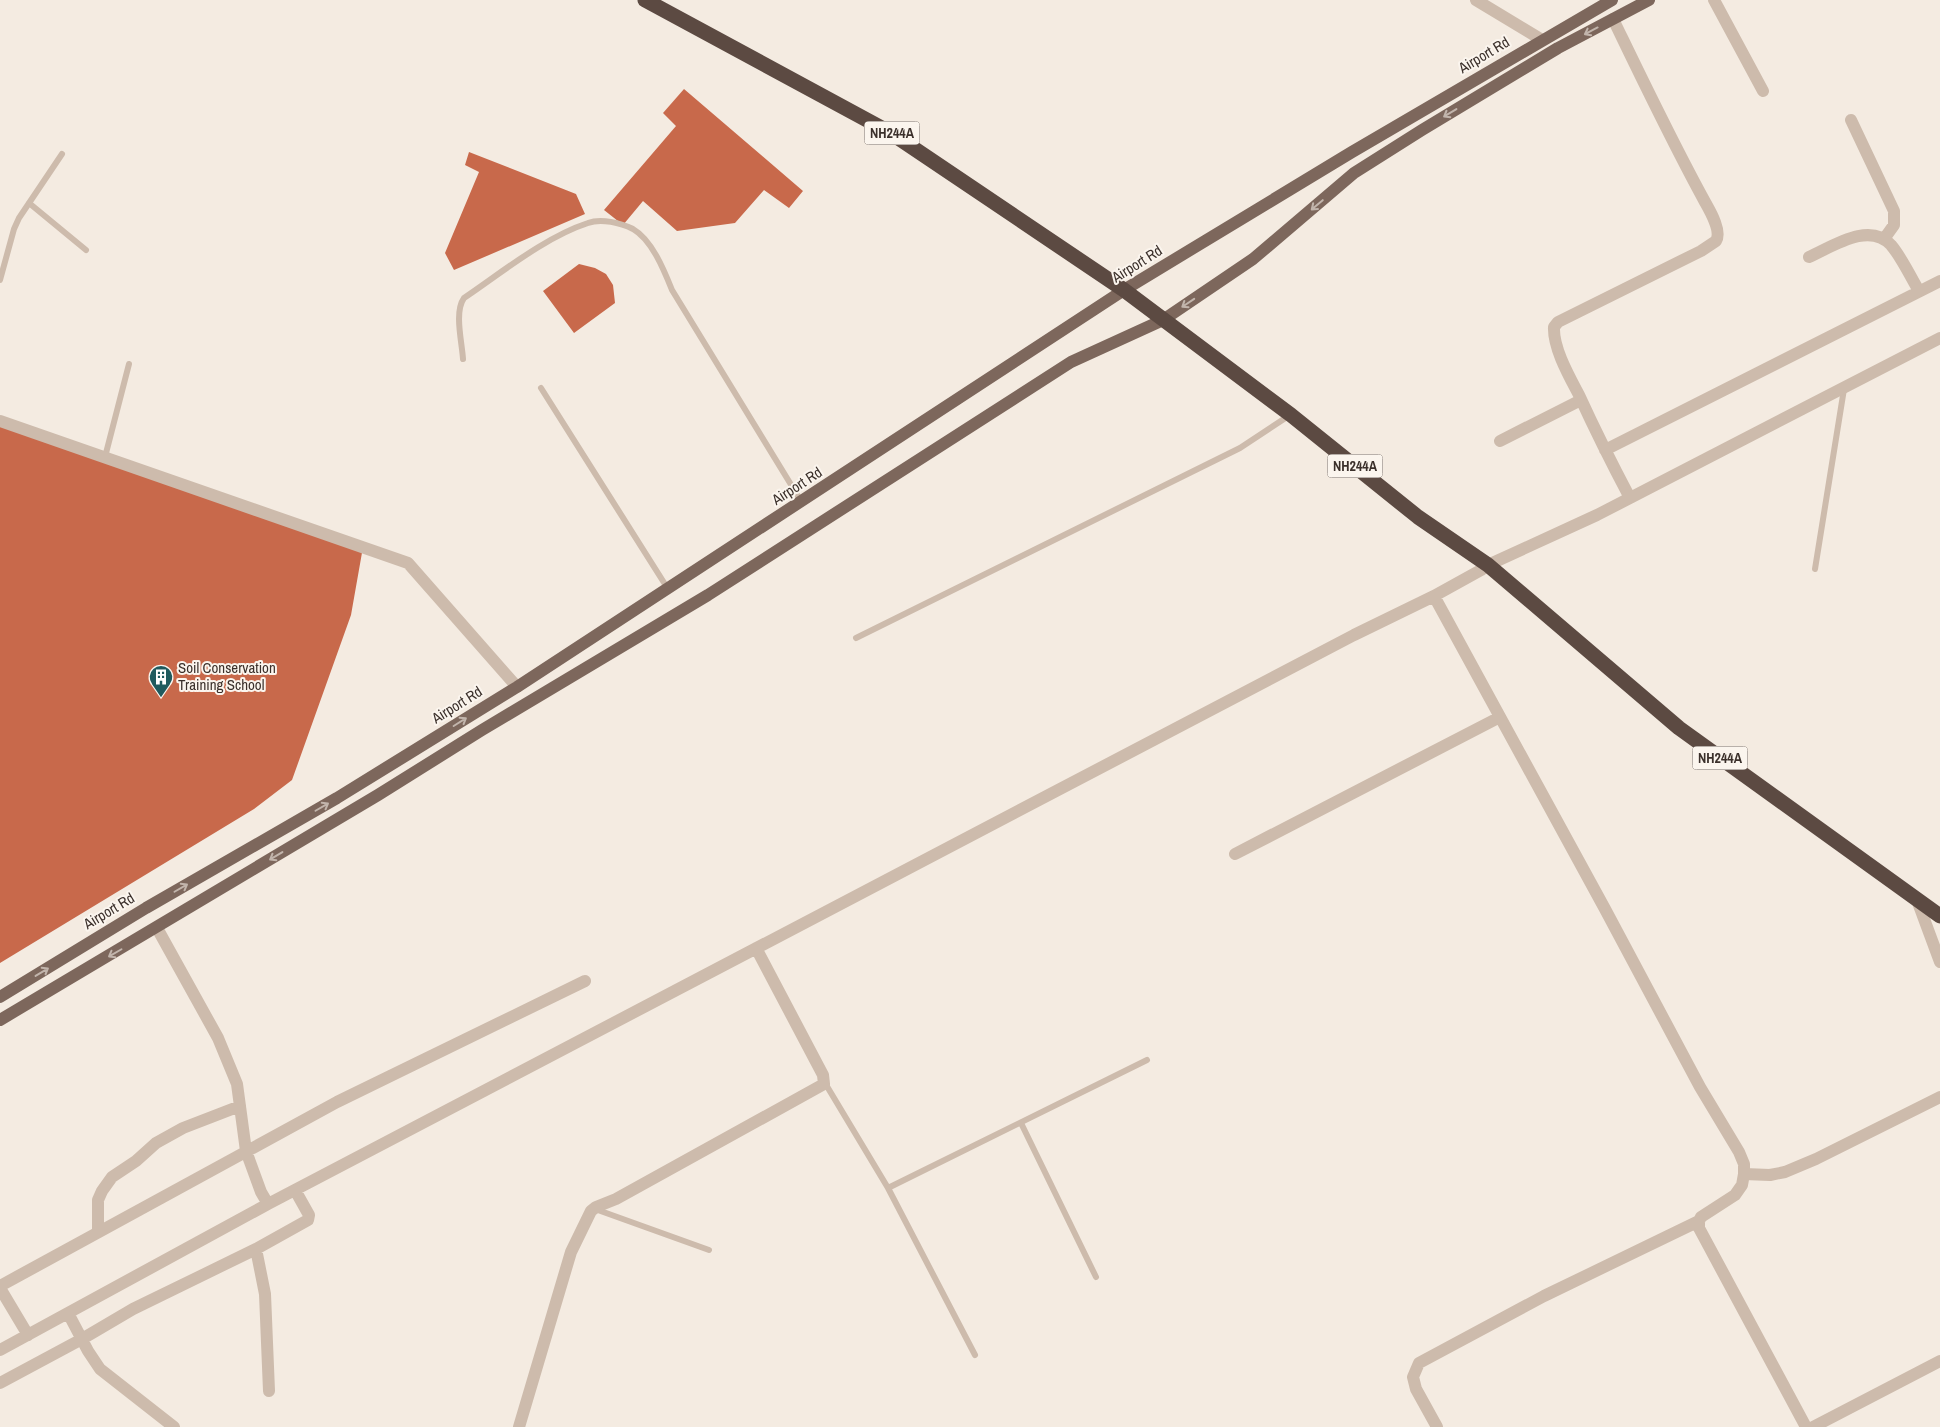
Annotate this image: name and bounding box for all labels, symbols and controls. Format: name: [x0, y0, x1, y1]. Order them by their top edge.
one-way arrow: [1584, 27, 1599, 36]
street label: Airport Rd: [1453, 31, 1513, 79]
one-way arrow: [1444, 108, 1458, 118]
road number: NH244A: [864, 122, 920, 144]
one-way arrow: [1310, 199, 1323, 210]
street label: Airport Rd: [1107, 240, 1166, 288]
one-way arrow: [1181, 298, 1195, 308]
road number: NH244A: [1328, 454, 1382, 478]
street label: Airport Rd: [767, 462, 826, 510]
place label: Soil Conservation Training School: [178, 657, 276, 695]
building icon: Soil Conservation Training School: [148, 664, 174, 698]
street label: Airport Rd: [427, 681, 486, 729]
one-way arrow: [453, 717, 467, 727]
road number: NH244A: [1692, 746, 1748, 770]
one-way arrow: [314, 802, 329, 812]
one-way arrow: [270, 852, 284, 862]
one-way arrow: [173, 882, 187, 892]
street label: Airport Rd: [78, 887, 138, 935]
one-way arrow: [108, 948, 122, 958]
one-way arrow: [34, 966, 48, 976]

